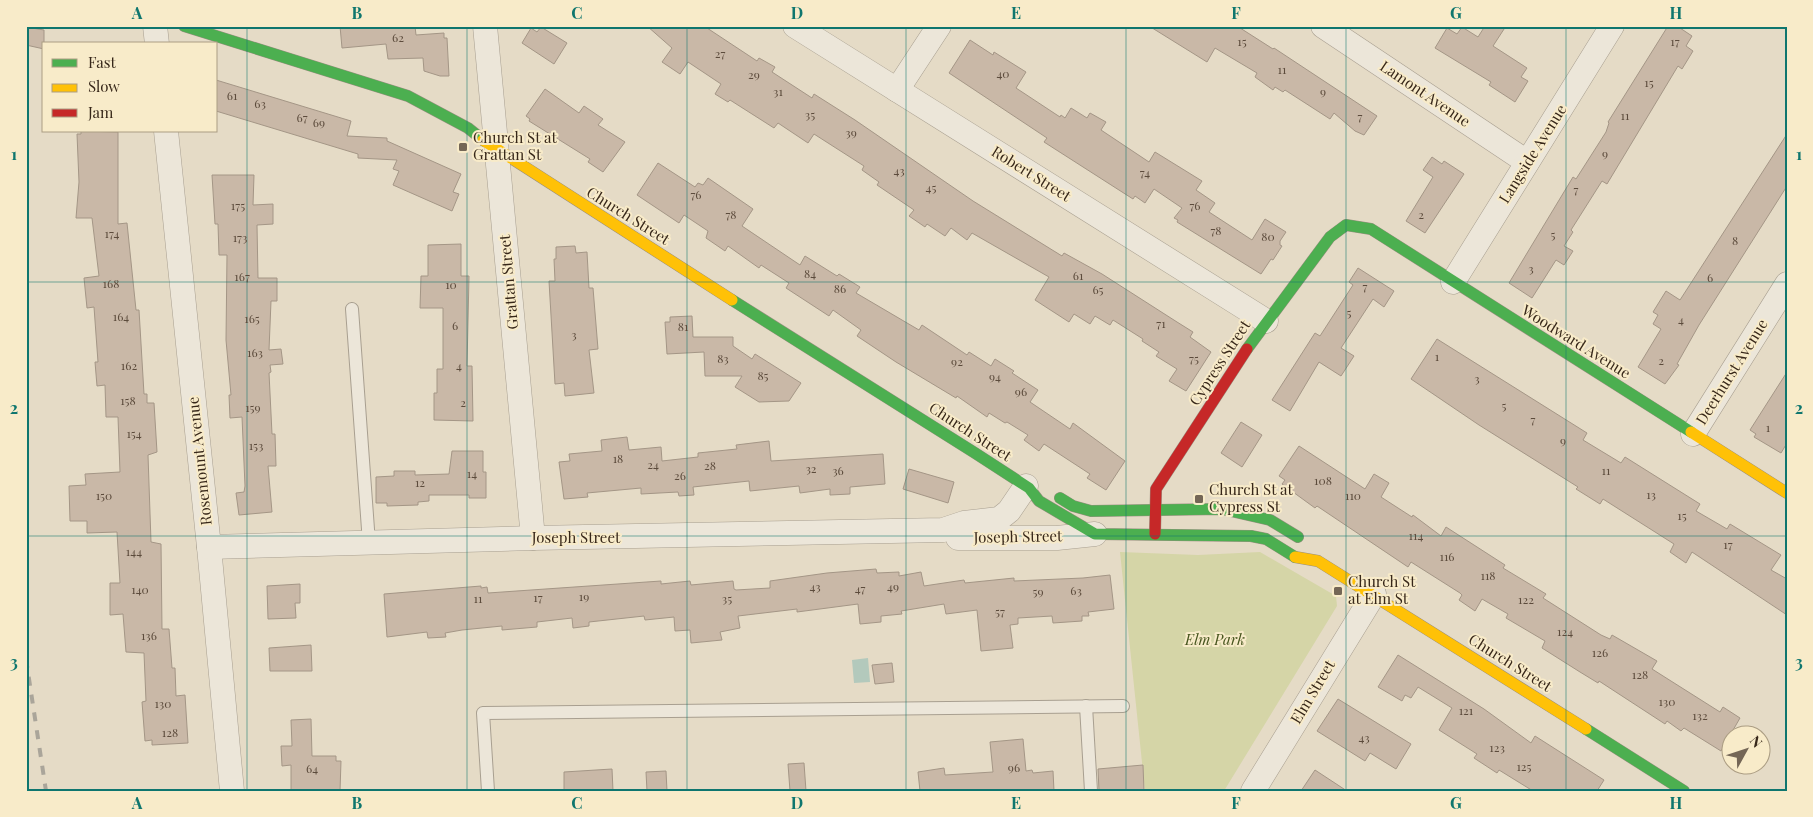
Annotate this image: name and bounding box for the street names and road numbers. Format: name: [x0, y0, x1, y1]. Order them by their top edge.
street label: Lamont Avenue: [1377, 56, 1475, 131]
street label: Langside Avenue: [1494, 100, 1571, 207]
street label: Robert Street: [988, 141, 1075, 206]
street label: Church Street: [583, 182, 674, 249]
street label: Grattan Street: [494, 233, 522, 330]
street label: Woodward Avenue: [1518, 299, 1635, 383]
street label: Cypress Street: [1184, 315, 1255, 409]
street label: Deerhurst Avenue: [1691, 315, 1772, 428]
street label: Rosemount Avenue: [182, 396, 216, 526]
street label: Church Street: [926, 397, 1016, 466]
street label: Joseph Street: [972, 525, 1063, 547]
street label: Joseph Street: [531, 527, 621, 547]
street label: Church Street: [1465, 629, 1556, 696]
street label: Elm Street: [1285, 655, 1339, 727]

